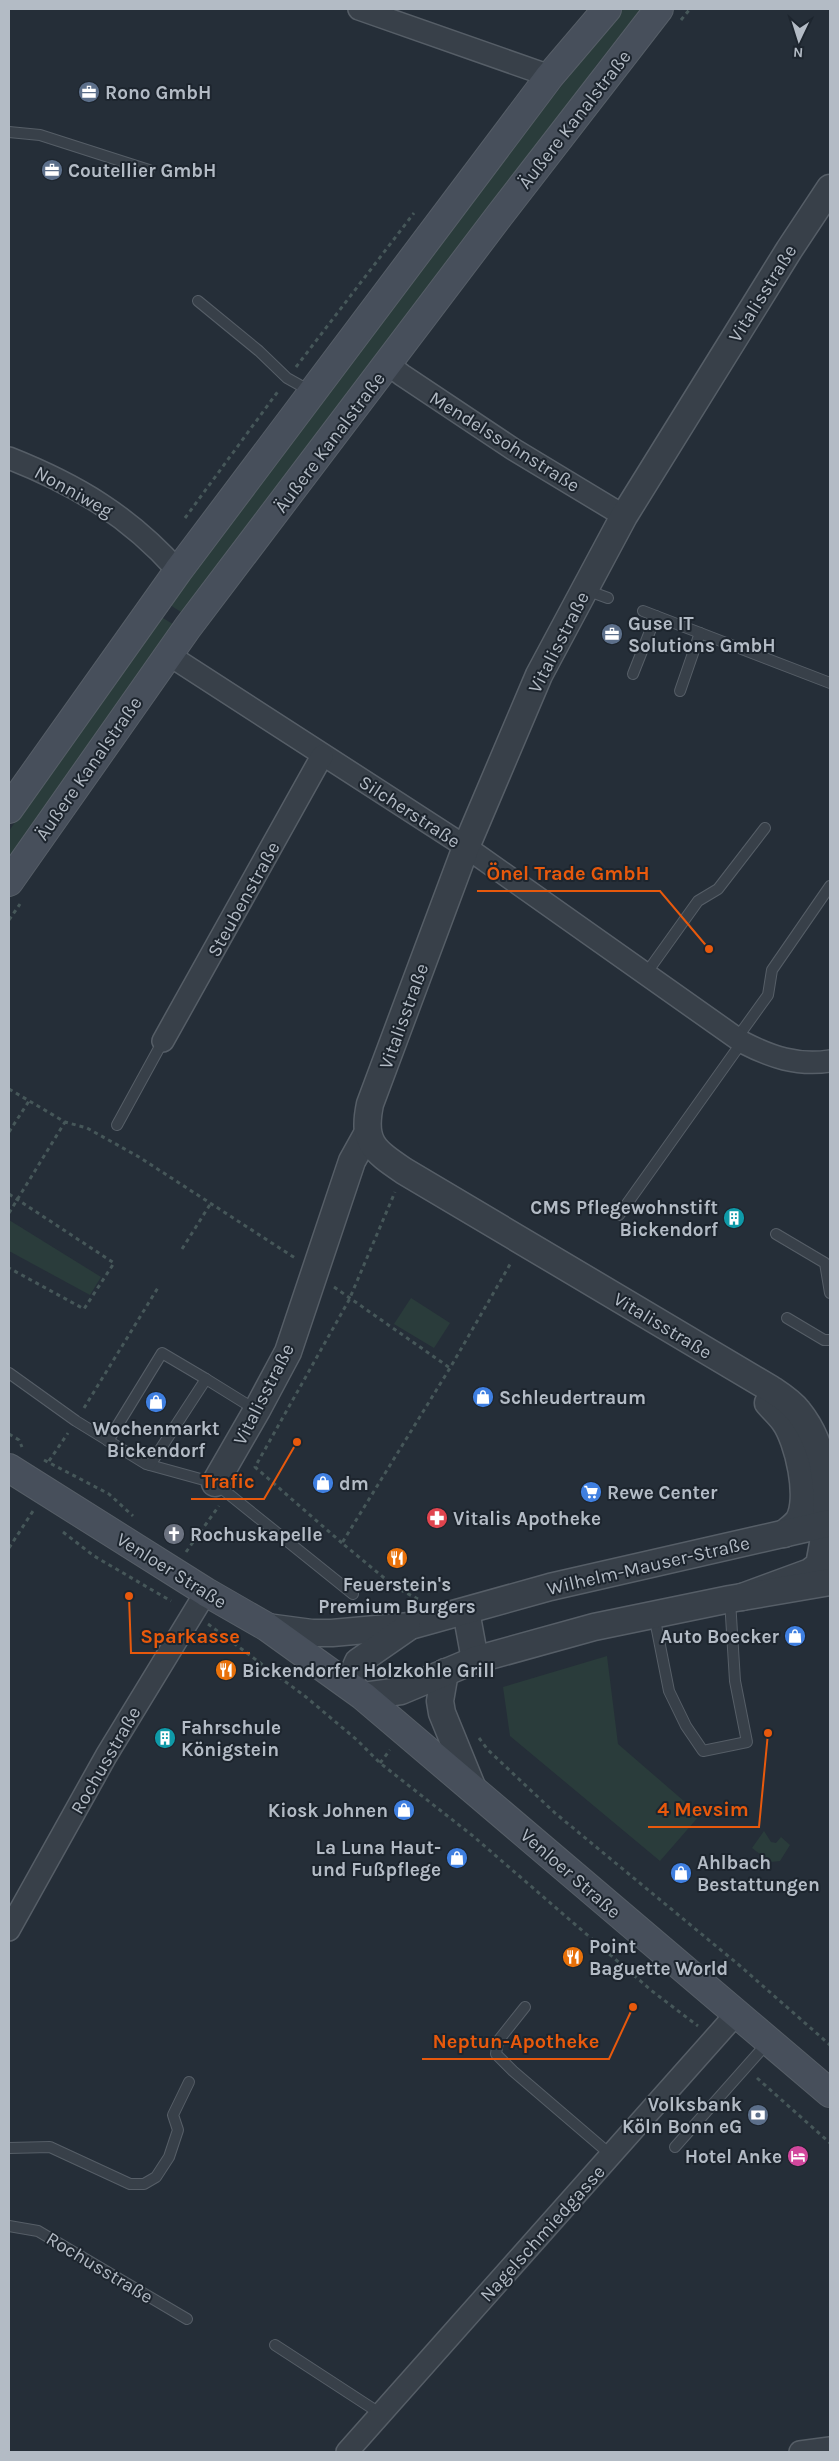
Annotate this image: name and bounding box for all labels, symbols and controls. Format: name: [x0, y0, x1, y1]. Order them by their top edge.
north arrow: [774, 15, 824, 65]
text: N: [793, 44, 804, 61]
street label: Äußere Kanalstraße: [514, 46, 636, 193]
office icon: Rono GmbH: [77, 80, 101, 104]
place label: Rono GmbH: [105, 82, 211, 104]
office icon: Coutellier GmbH: [40, 158, 64, 182]
place label: Coutellier GmbH: [68, 160, 216, 182]
street label: Vitalisstraße: [724, 241, 802, 346]
street label: Äußere Kanalstraße: [270, 368, 390, 517]
street label: Mendelssohnstraße: [425, 387, 584, 497]
street label: Nonniweg: [30, 461, 117, 523]
street label: Vitalisstraße: [524, 588, 594, 697]
place label: Guse IT Solutions GmbH: [628, 613, 776, 657]
office icon: Guse IT Solutions GmbH: [600, 622, 624, 646]
street label: Äußere Kanalstraße: [31, 693, 147, 845]
street label: Silcherstraße: [355, 771, 464, 853]
street label: Steubenstraße: [203, 838, 285, 961]
callout: Önel Trade GmbH: [477, 856, 660, 891]
text: Önel Trade GmbH: [486, 862, 650, 885]
street label: Vitalisstraße: [375, 961, 433, 1072]
place label: CMS Pflegewohnstift Bickendorf: [530, 1197, 719, 1241]
building icon: CMS Pflegewohnstift Bickendorf: [722, 1206, 746, 1230]
street label: Vitalisstraße: [609, 1288, 716, 1364]
street label: Vitalisstraße: [229, 1340, 299, 1449]
shop icon: Schleudertraum: [471, 1385, 495, 1409]
place label: Schleudertraum: [499, 1387, 646, 1409]
shop icon: Wochenmarkt Bickendorf: [144, 1390, 168, 1414]
place label: Wochenmarkt Bickendorf: [92, 1418, 220, 1462]
callout: Trafic: [191, 1464, 264, 1499]
text: Trafic: [202, 1470, 255, 1493]
shop icon: dm: [311, 1471, 335, 1495]
place label: dm: [339, 1473, 369, 1495]
supermarket icon: Rewe Center: [579, 1480, 603, 1504]
place label: Rewe Center: [607, 1482, 718, 1504]
pharmacy icon: Vitalis Apotheke: [425, 1506, 449, 1530]
place label: Vitalis Apotheke: [453, 1508, 601, 1530]
church icon: Rochuskapelle: [162, 1522, 186, 1546]
place label: Rochuskapelle: [190, 1524, 322, 1546]
street label: Venloer Straße: [112, 1528, 231, 1613]
street label: Wilhelm-Mauser-Straße: [545, 1532, 752, 1600]
restaurant icon: Feuerstein's Premium Burgers: [385, 1546, 409, 1570]
place label: Feuerstein's Premium Burgers: [318, 1574, 476, 1618]
callout: Sparkasse: [131, 1618, 250, 1653]
shop icon: Auto Boecker: [783, 1624, 807, 1648]
text: Sparkasse: [140, 1625, 240, 1648]
place label: Auto Boecker: [660, 1626, 780, 1648]
restaurant icon: Bickendorfer Holzkohle Grill: [214, 1658, 238, 1682]
place label: Bickendorfer Holzkohle Grill: [242, 1660, 495, 1682]
street label: Rochusstraße: [66, 1703, 146, 1818]
place label: Fahrschule Königstein: [181, 1717, 281, 1761]
building icon: Fahrschule Königstein: [153, 1726, 177, 1750]
callout: 4 Mevsim: [648, 1792, 759, 1827]
shop icon: Kiosk Johnen: [392, 1798, 416, 1822]
text: 4 Mevsim: [657, 1798, 749, 1821]
place label: Kiosk Johnen: [268, 1800, 388, 1822]
street label: Venloer Straße: [516, 1824, 625, 1923]
place label: La Luna Haut- und Fußpflege: [311, 1837, 441, 1881]
shop icon: La Luna Haut- und Fußpflege: [445, 1846, 469, 1870]
place label: Ahlbach Bestattungen: [697, 1852, 820, 1896]
shop icon: Ahlbach Bestattungen: [669, 1861, 693, 1885]
place label: Point Baguette World: [589, 1936, 728, 1980]
restaurant icon: Point Baguette World: [561, 1945, 585, 1969]
callout: Neptun-Apotheke: [422, 2024, 609, 2059]
text: Neptun-Apotheke: [433, 2030, 599, 2053]
place label: Volksbank Köln Bonn eG: [622, 2094, 742, 2138]
bank icon: Volksbank Köln Bonn eG: [746, 2103, 770, 2127]
hotel icon: Hotel Anke: [786, 2144, 810, 2168]
place label: Hotel Anke: [685, 2146, 782, 2168]
street label: Nagelschmiedgasse: [476, 2161, 610, 2306]
street label: Rochusstraße: [42, 2227, 157, 2308]

